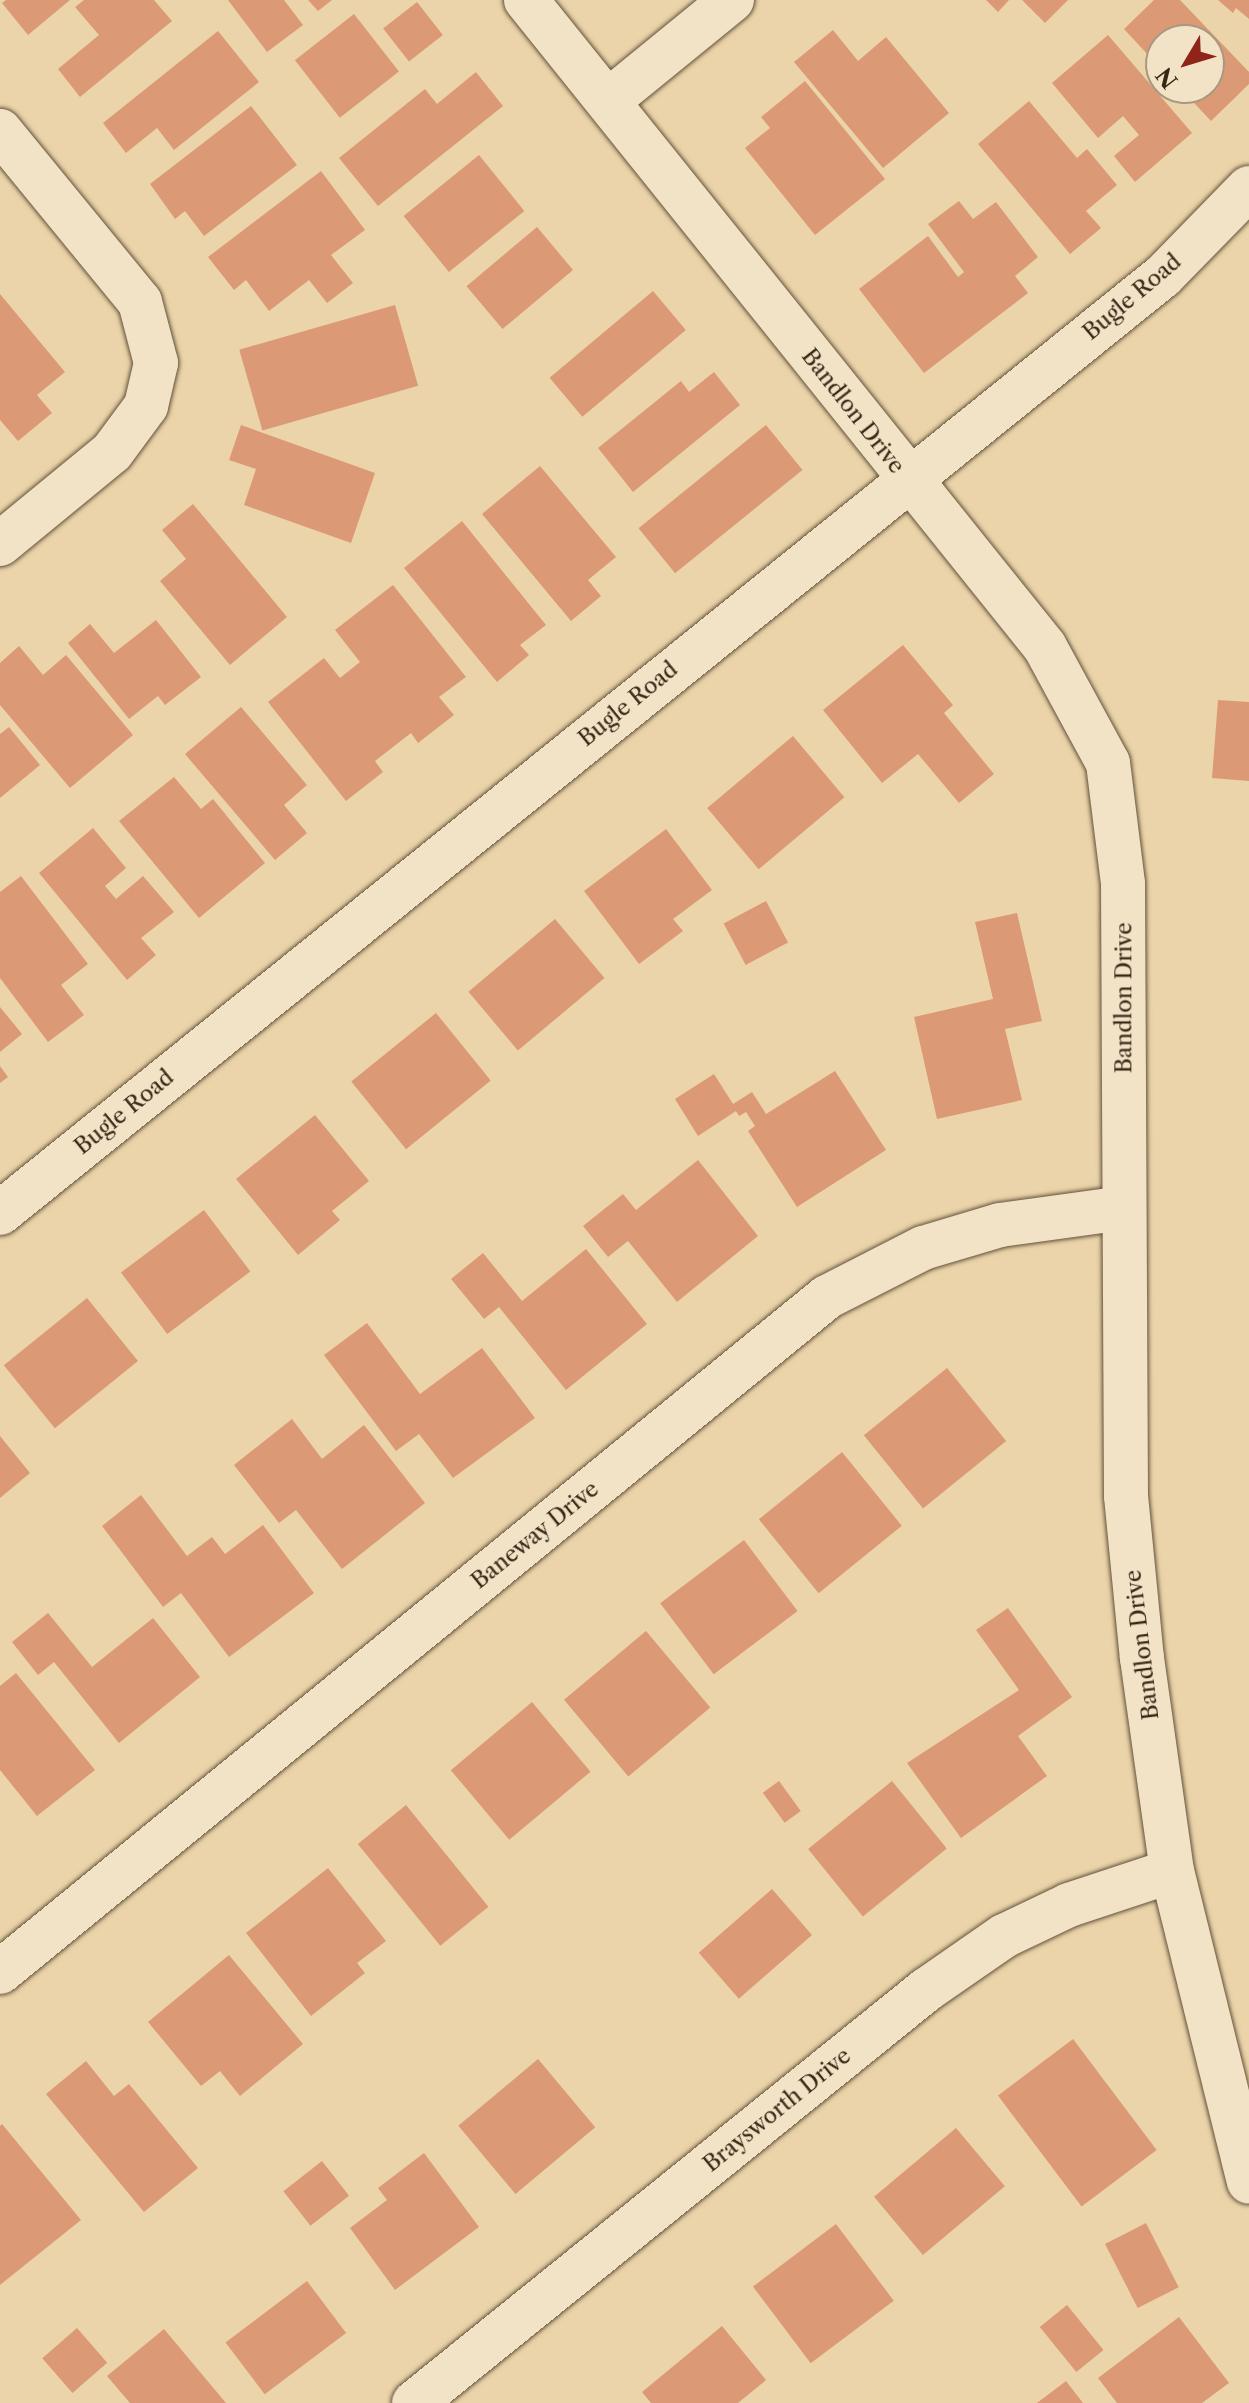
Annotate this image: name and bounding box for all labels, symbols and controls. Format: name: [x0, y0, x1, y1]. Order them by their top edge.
north arrow: [1145, 24, 1225, 104]
text: N: [1151, 62, 1184, 94]
street label: Bugle Road: [1078, 248, 1186, 346]
street label: Bandlon Drive: [796, 343, 910, 479]
street label: Bugle Road: [573, 656, 683, 752]
street label: Bandlon Drive: [1111, 923, 1137, 1073]
street label: Bugle Road: [69, 1064, 179, 1160]
street label: Baneway Drive: [466, 1475, 604, 1595]
street label: Bandlon Drive: [1120, 1568, 1164, 1722]
street label: Braysworth Drive: [698, 2043, 856, 2177]

